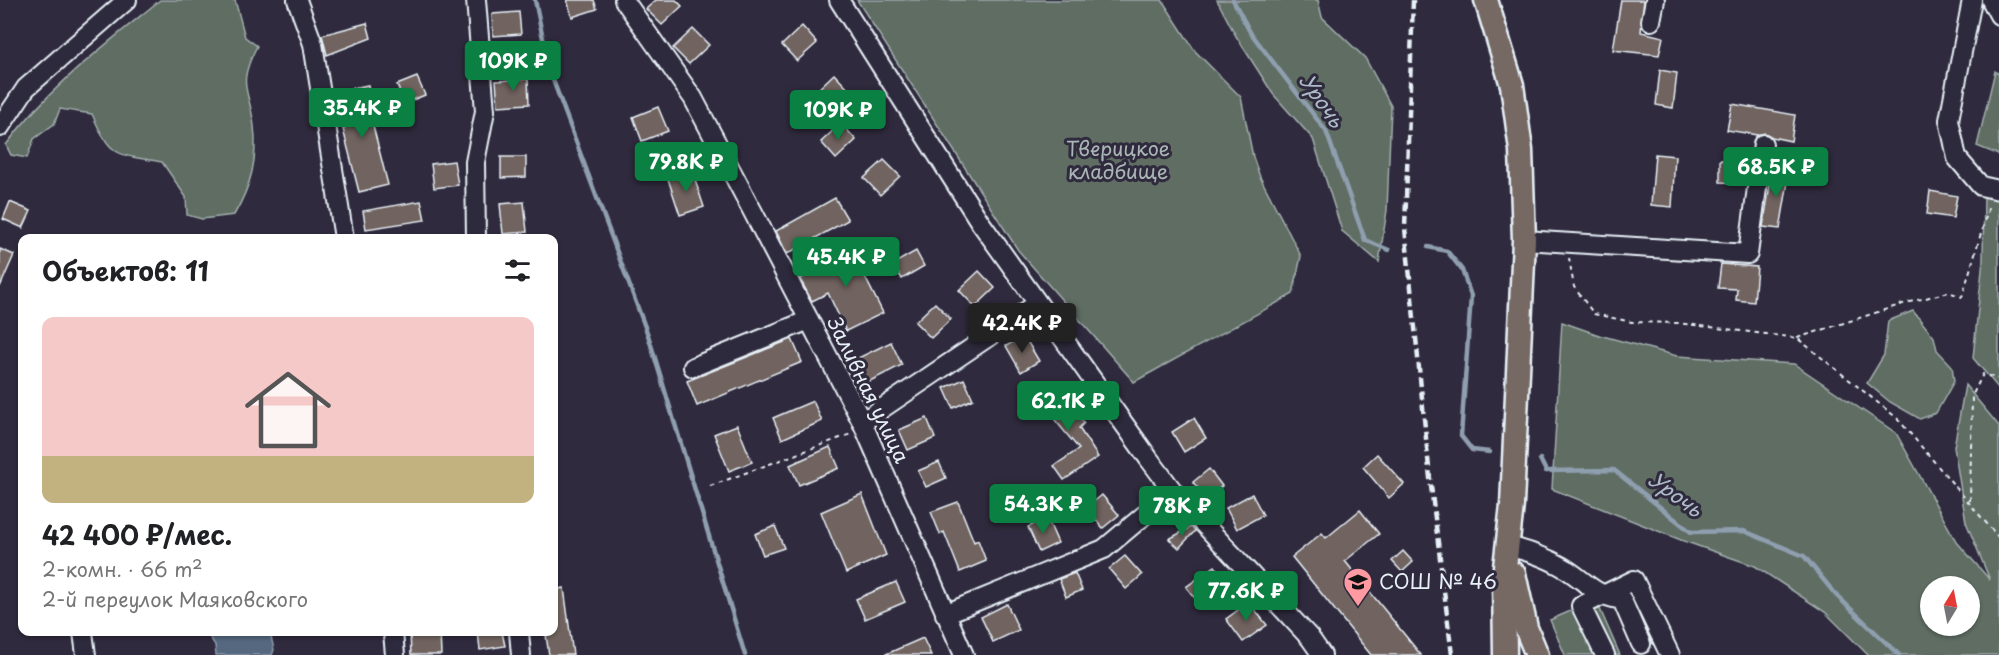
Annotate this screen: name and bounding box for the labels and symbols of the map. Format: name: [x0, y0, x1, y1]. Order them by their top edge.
pin: 109K ₽: [464, 41, 562, 92]
water label: Урочь: [1292, 66, 1354, 135]
pin: 35.4K ₽: [307, 88, 417, 139]
pin: 109K ₽: [789, 90, 887, 141]
park label: Тверицкое кладбище: [1066, 133, 1170, 186]
pin: 79.8K ₽: [631, 142, 741, 193]
pin: 68.5K ₽: [1721, 147, 1831, 198]
pin: 45.4K ₽: [791, 237, 901, 288]
pin: 42.4K ₽: [967, 303, 1077, 354]
street label: Заливная улица: [820, 310, 918, 468]
pin: 62.1K ₽: [1013, 381, 1123, 432]
water label: Урочь: [1643, 463, 1711, 525]
pin: 54.3K ₽: [988, 484, 1098, 535]
pin: 78K ₽: [1140, 486, 1224, 537]
school or university icon: СОШ № 46: [1342, 566, 1374, 608]
place label: СОШ № 46: [1379, 566, 1497, 596]
pin: 77.6K ₽: [1191, 571, 1301, 622]
north arrow: [1920, 576, 1980, 636]

